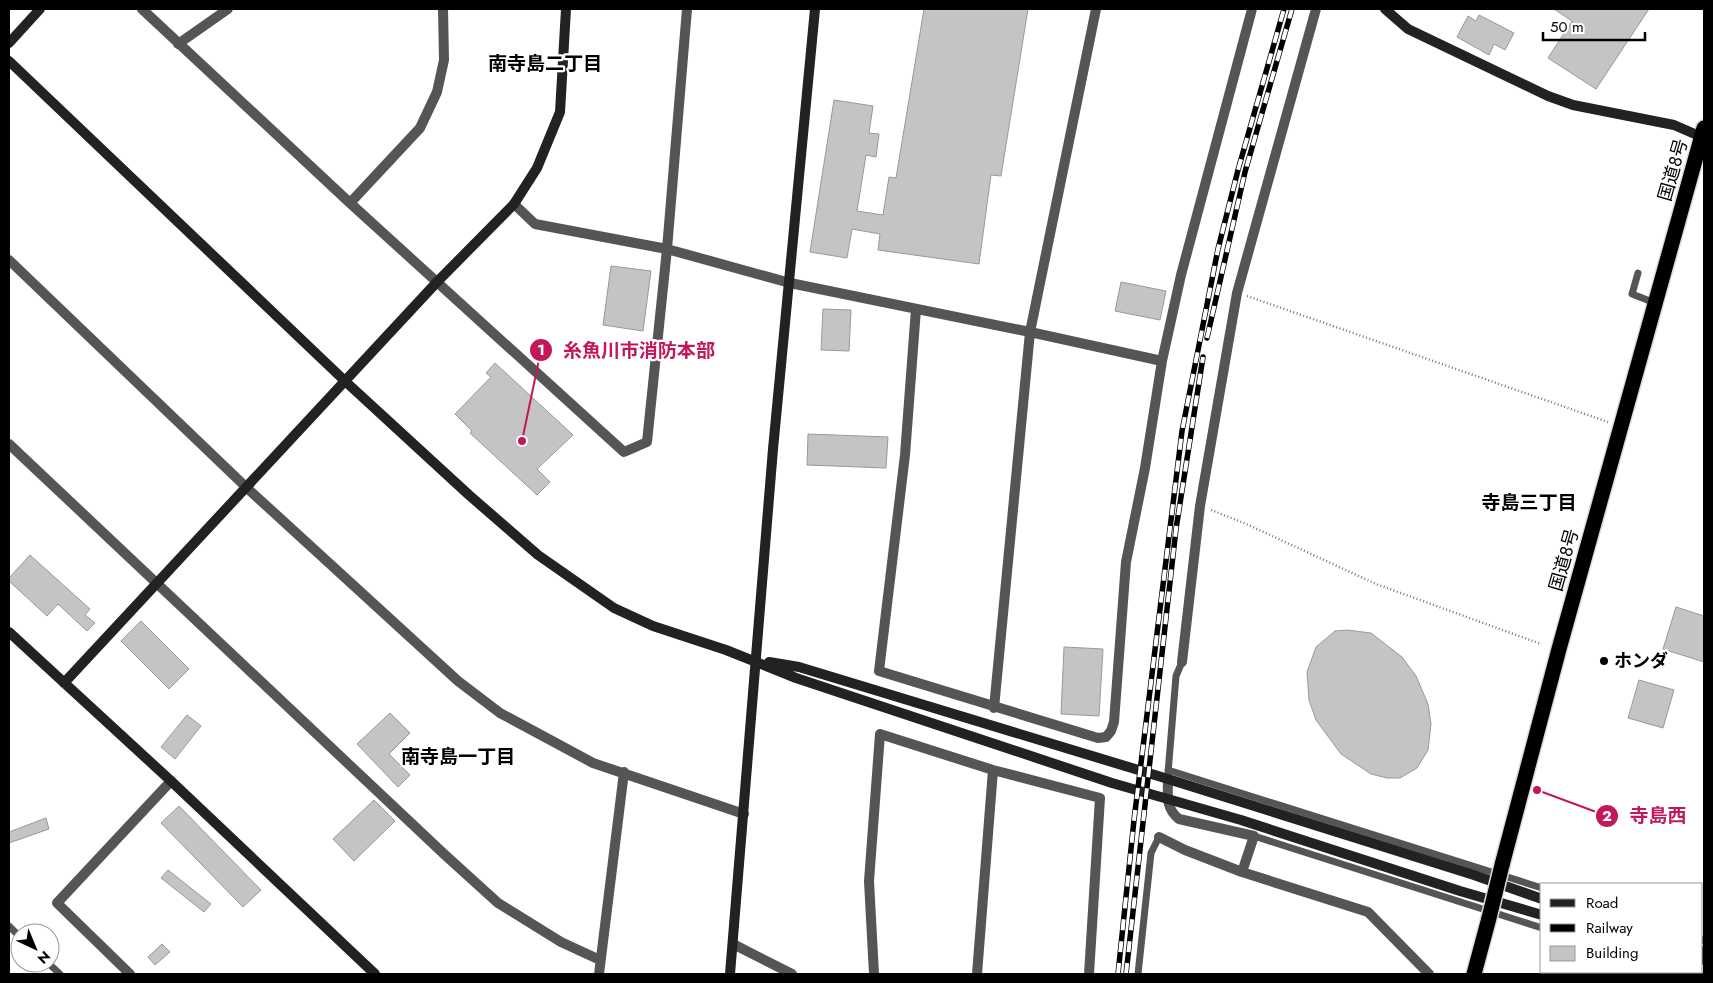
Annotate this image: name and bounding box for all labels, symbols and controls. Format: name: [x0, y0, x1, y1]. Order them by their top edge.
scale bar: [1543, 10, 1646, 42]
text: 50 m: [1550, 16, 1584, 38]
district label: 南寺島二丁目: [488, 50, 602, 77]
street label: 国道8号: [1652, 136, 1694, 204]
callout: 糸魚川市消防本部: [528, 333, 725, 367]
text: 糸魚川市消防本部: [563, 337, 715, 364]
text: 1: [537, 339, 545, 361]
district label: 寺島三丁目: [1481, 489, 1577, 516]
street label: 国道8号: [1543, 526, 1585, 594]
place label: ホンダ: [1614, 648, 1668, 674]
marker: ホンダ: [1598, 655, 1610, 667]
district label: 南寺島一丁目: [401, 743, 515, 770]
callout: 寺島西: [1595, 799, 1697, 833]
text: 寺島西: [1629, 802, 1687, 829]
text: 2: [1602, 805, 1612, 827]
legend: [1540, 883, 1703, 973]
text: Road: [1586, 892, 1618, 914]
text: Railway: [1586, 917, 1633, 939]
north arrow: [10, 923, 60, 973]
text: Building: [1586, 942, 1638, 964]
text: N: [33, 946, 55, 968]

